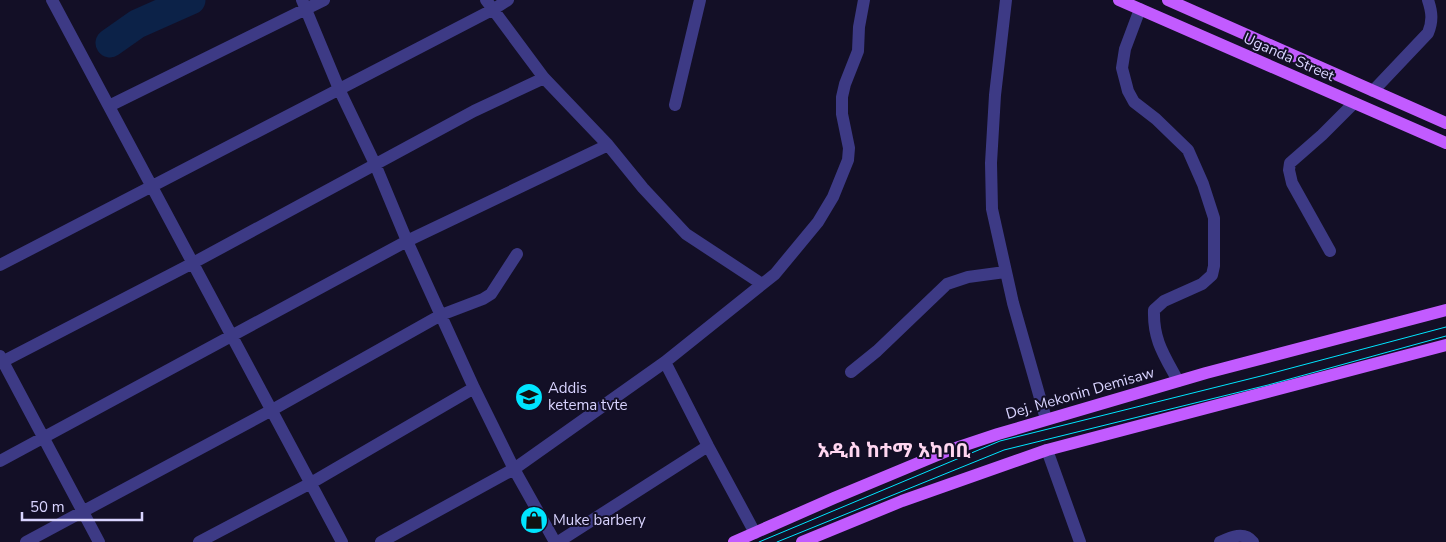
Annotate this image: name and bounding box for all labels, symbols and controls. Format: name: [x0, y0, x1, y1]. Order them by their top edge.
street label: Uganda Street: [1240, 28, 1338, 86]
street label: Dej. Mekonin Demisaw: [1003, 362, 1157, 424]
place label: Addis ketema tvte: [548, 378, 627, 415]
school or university icon: Addis ketema tvte: [514, 382, 544, 412]
district label: አዲስ ከተማ አካባቢ: [817, 437, 971, 464]
scale bar: [22, 490, 142, 522]
text: 50 m: [30, 497, 65, 517]
shop icon: Muke barbery: [519, 505, 549, 535]
place label: Muke barbery: [553, 510, 646, 530]

